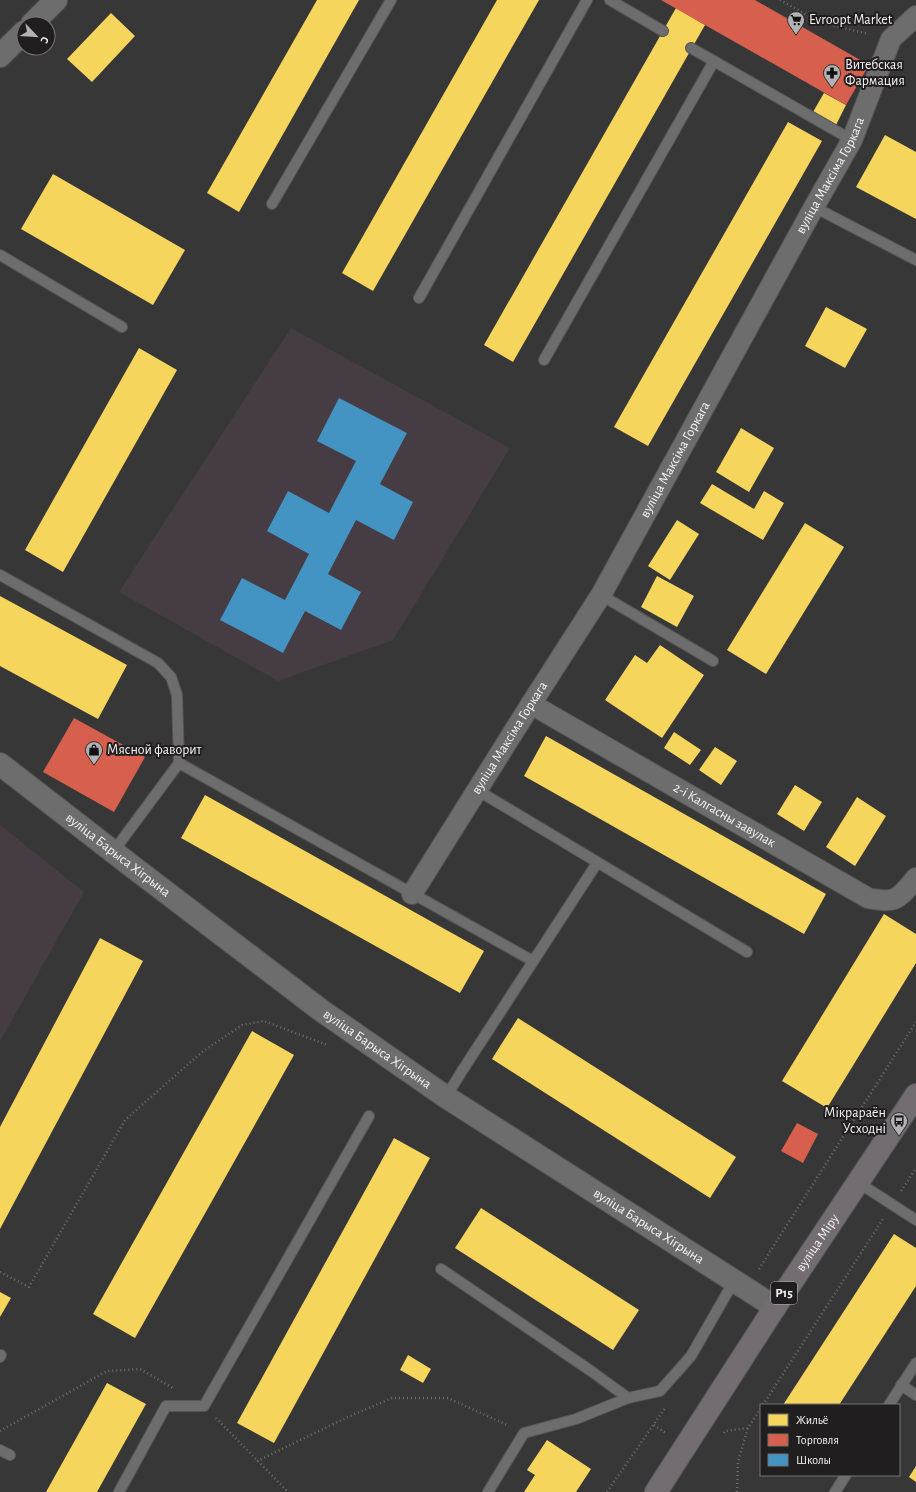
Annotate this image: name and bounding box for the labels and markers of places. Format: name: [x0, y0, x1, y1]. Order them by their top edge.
supermarket icon: Evroopt Market: [786, 10, 806, 35]
place label: Evroopt Market: [809, 13, 893, 27]
place label: Витебская Фармация: [845, 58, 905, 88]
pharmacy icon: Витебская Фармация: [822, 63, 842, 88]
shop icon: Мясной фаворит: [84, 740, 104, 765]
place label: Мясной фаворит: [107, 743, 202, 757]
place label: Мікрараён Усходні: [824, 1106, 886, 1136]
bus stop icon: Мікрараён Усходні: [889, 1111, 909, 1136]

